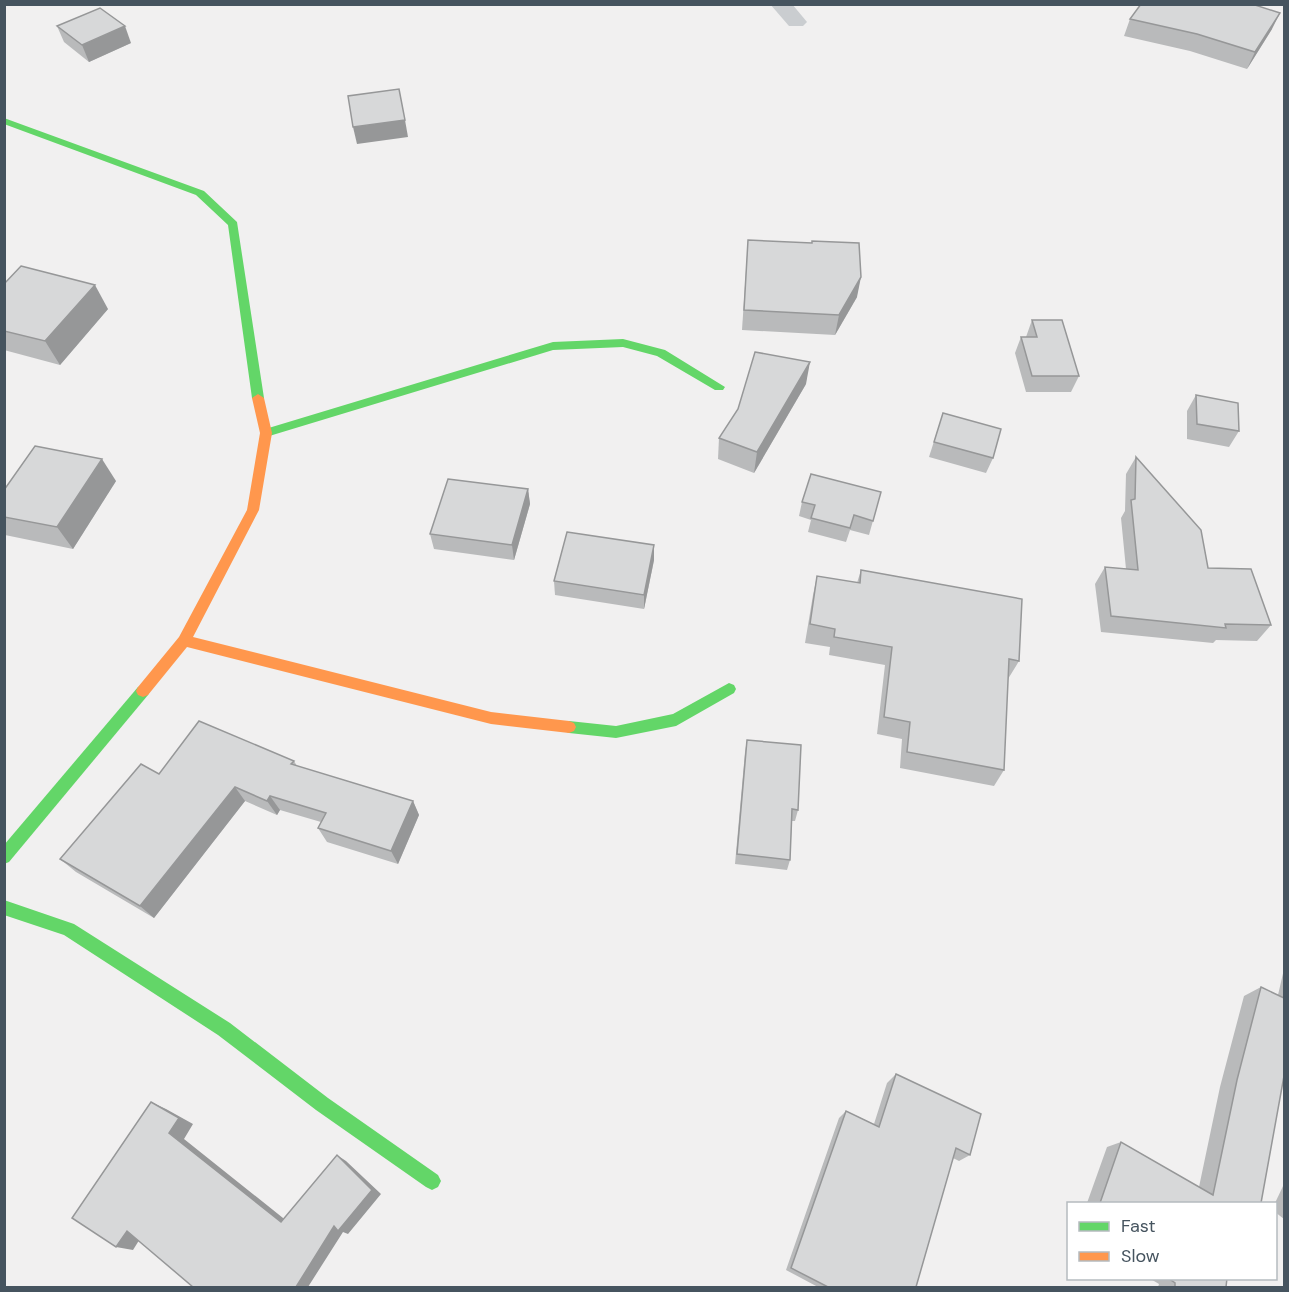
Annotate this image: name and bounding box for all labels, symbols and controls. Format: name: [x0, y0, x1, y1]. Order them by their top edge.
legend: [1067, 1202, 1277, 1280]
text: Fast: [1121, 1214, 1156, 1238]
text: Slow: [1121, 1244, 1160, 1268]

